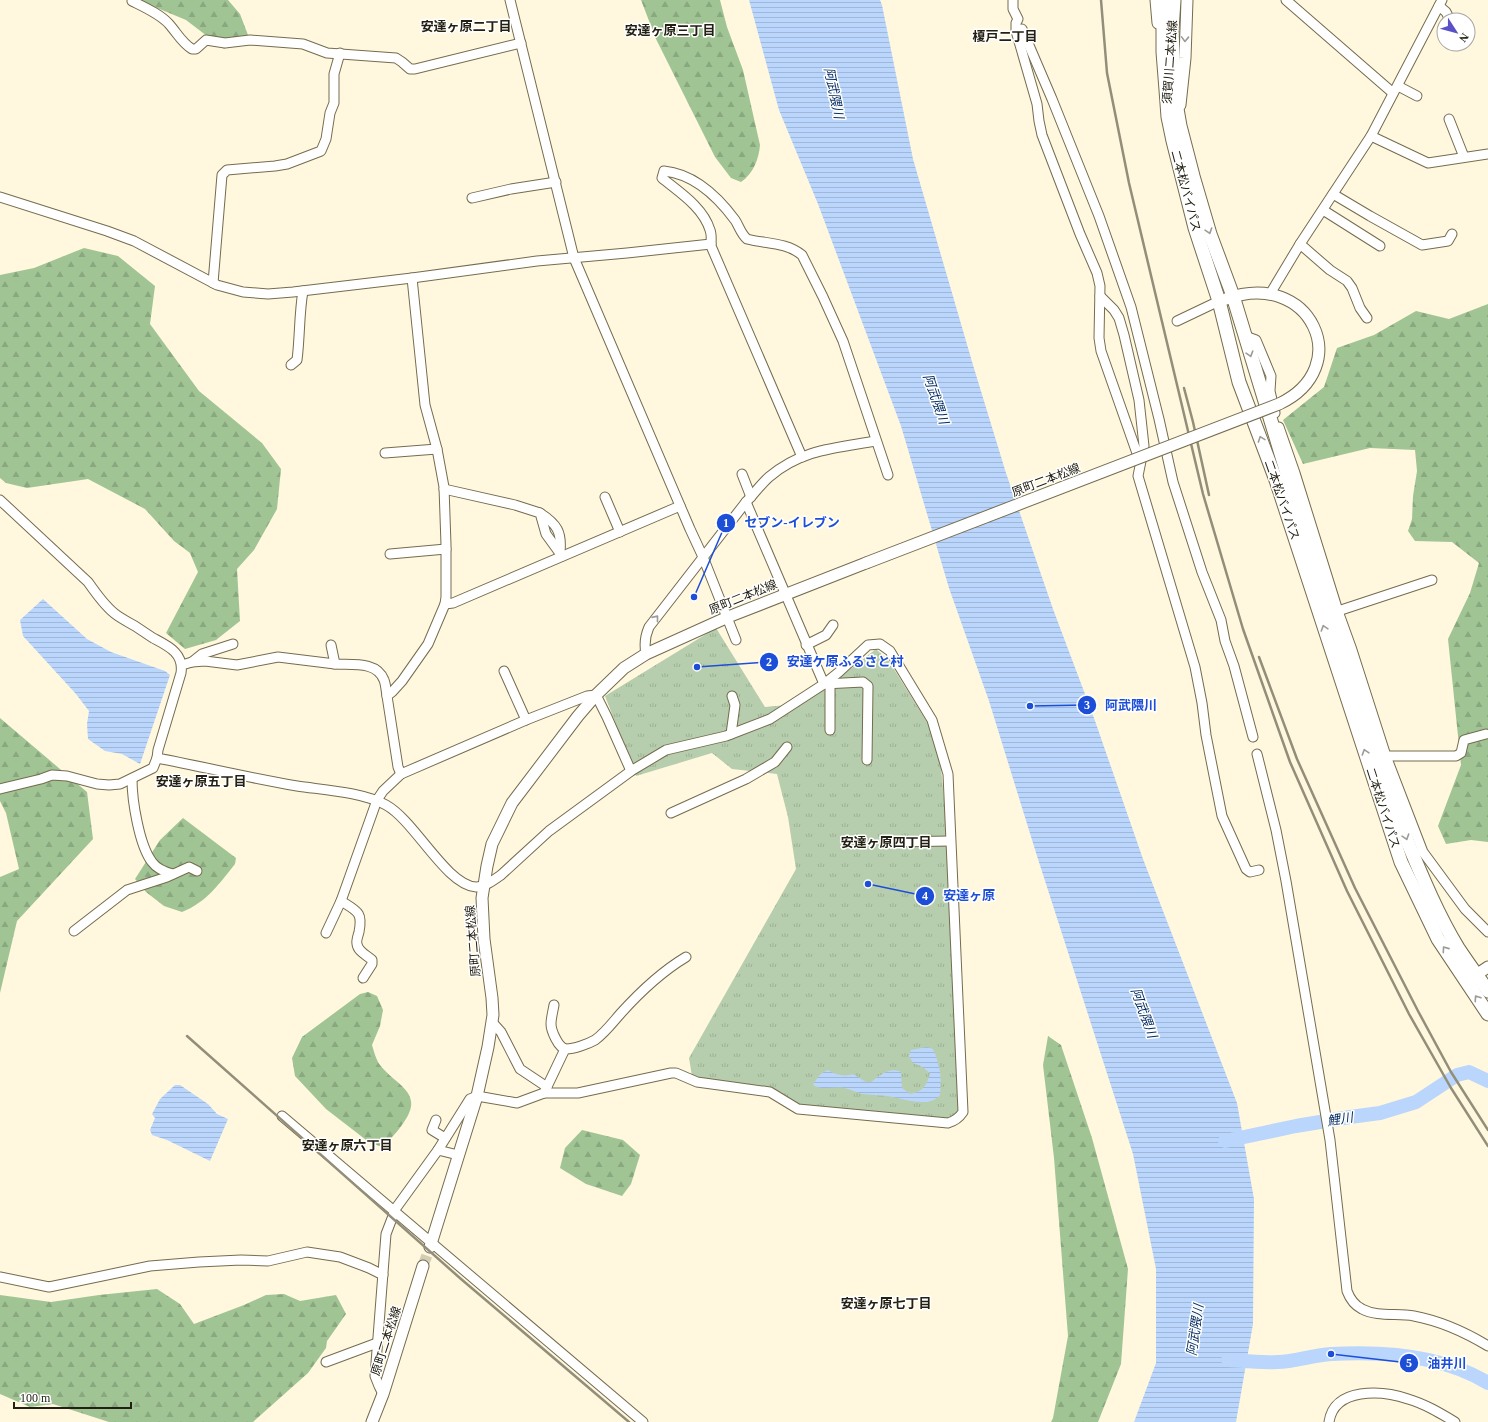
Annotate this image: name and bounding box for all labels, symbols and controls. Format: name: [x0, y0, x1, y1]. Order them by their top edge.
north arrow: [1436, 12, 1476, 52]
district label: 安達ヶ原二丁目: [420, 19, 512, 34]
street label: 須賀川二本松線: [1160, 20, 1180, 104]
district label: 安達ヶ原三丁目: [624, 23, 716, 38]
district label: 榎戸二丁目: [972, 29, 1038, 44]
text: N: [1457, 31, 1471, 45]
one-way arrow: [1181, 36, 1190, 42]
water label: 阿武隈川: [821, 66, 847, 122]
street label: 二本松バイパス: [1168, 149, 1204, 233]
one-way arrow: [1204, 227, 1213, 234]
one-way arrow: [1245, 350, 1254, 357]
water label: 阿武隈川: [920, 372, 952, 428]
one-way arrow: [1257, 435, 1265, 442]
street label: 二本松バイパス: [1262, 458, 1302, 542]
street label: 原町二本松線: [1010, 461, 1082, 499]
callout: セブン-イレブン: [716, 510, 847, 535]
text: セブン-イレブン: [744, 515, 840, 530]
text: 1: [723, 516, 729, 530]
street label: 原町二本松線: [707, 577, 779, 617]
one-way arrow: [651, 615, 658, 623]
one-way arrow: [1320, 625, 1329, 632]
callout: 安達ケ原ふるさと村: [759, 649, 912, 674]
text: 安達ケ原ふるさと村: [786, 654, 904, 669]
text: 2: [766, 655, 772, 669]
callout: 阿武隈川: [1077, 693, 1165, 718]
text: 3: [1084, 698, 1090, 712]
text: 阿武隈川: [1105, 698, 1157, 713]
one-way arrow: [1361, 748, 1370, 755]
street label: 二本松バイパス: [1363, 766, 1403, 850]
district label: 安達ヶ原五丁目: [155, 774, 247, 789]
one-way arrow: [1401, 834, 1410, 841]
district label: 安達ヶ原四丁目: [840, 835, 932, 850]
callout: 安達ヶ原: [915, 883, 1003, 908]
text: 安達ヶ原: [943, 888, 995, 903]
text: 4: [922, 889, 928, 903]
street label: 原町二本松線: [463, 905, 483, 977]
one-way arrow: [1442, 946, 1450, 953]
water label: 阿武隈川: [1128, 986, 1161, 1042]
one-way arrow: [1474, 995, 1482, 1002]
water label: 鯉川: [1326, 1109, 1356, 1128]
district label: 安達ヶ原六丁目: [301, 1138, 393, 1153]
district label: 安達ヶ原七丁目: [840, 1296, 932, 1311]
water label: 阿武隈川: [1184, 1301, 1206, 1357]
street label: 原町二本松線: [368, 1305, 404, 1377]
callout: 油井川: [1399, 1350, 1474, 1375]
text: 5: [1406, 1356, 1412, 1370]
text: 油井川: [1427, 1356, 1467, 1371]
scale bar: [14, 1384, 131, 1410]
text: 100 m: [20, 1391, 51, 1405]

